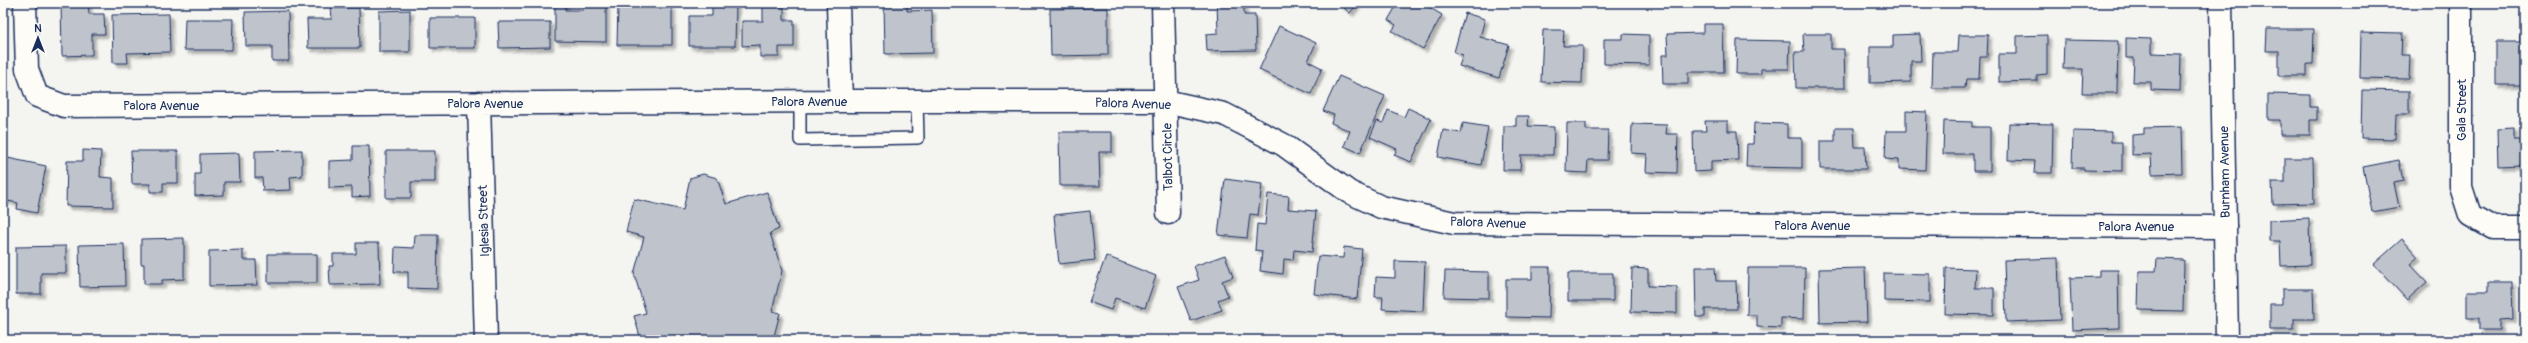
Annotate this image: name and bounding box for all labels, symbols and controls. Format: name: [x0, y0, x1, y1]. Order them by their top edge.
north arrow: [18, 18, 58, 58]
text: N: [34, 22, 42, 35]
street label: Gala Street: [2454, 78, 2470, 141]
street label: Palora Avenue: [771, 94, 848, 110]
street label: Palora Avenue: [1095, 95, 1172, 113]
street label: Palora Avenue: [447, 96, 524, 112]
street label: Palora Avenue: [123, 98, 200, 114]
street label: Talbot Circle: [1159, 122, 1177, 191]
street label: Burnham Avenue: [2216, 125, 2234, 218]
street label: Iglesia Street: [475, 184, 493, 257]
street label: Palora Avenue: [1450, 214, 1527, 232]
street label: Palora Avenue: [1774, 218, 1851, 234]
street label: Palora Avenue: [2098, 219, 2175, 235]

